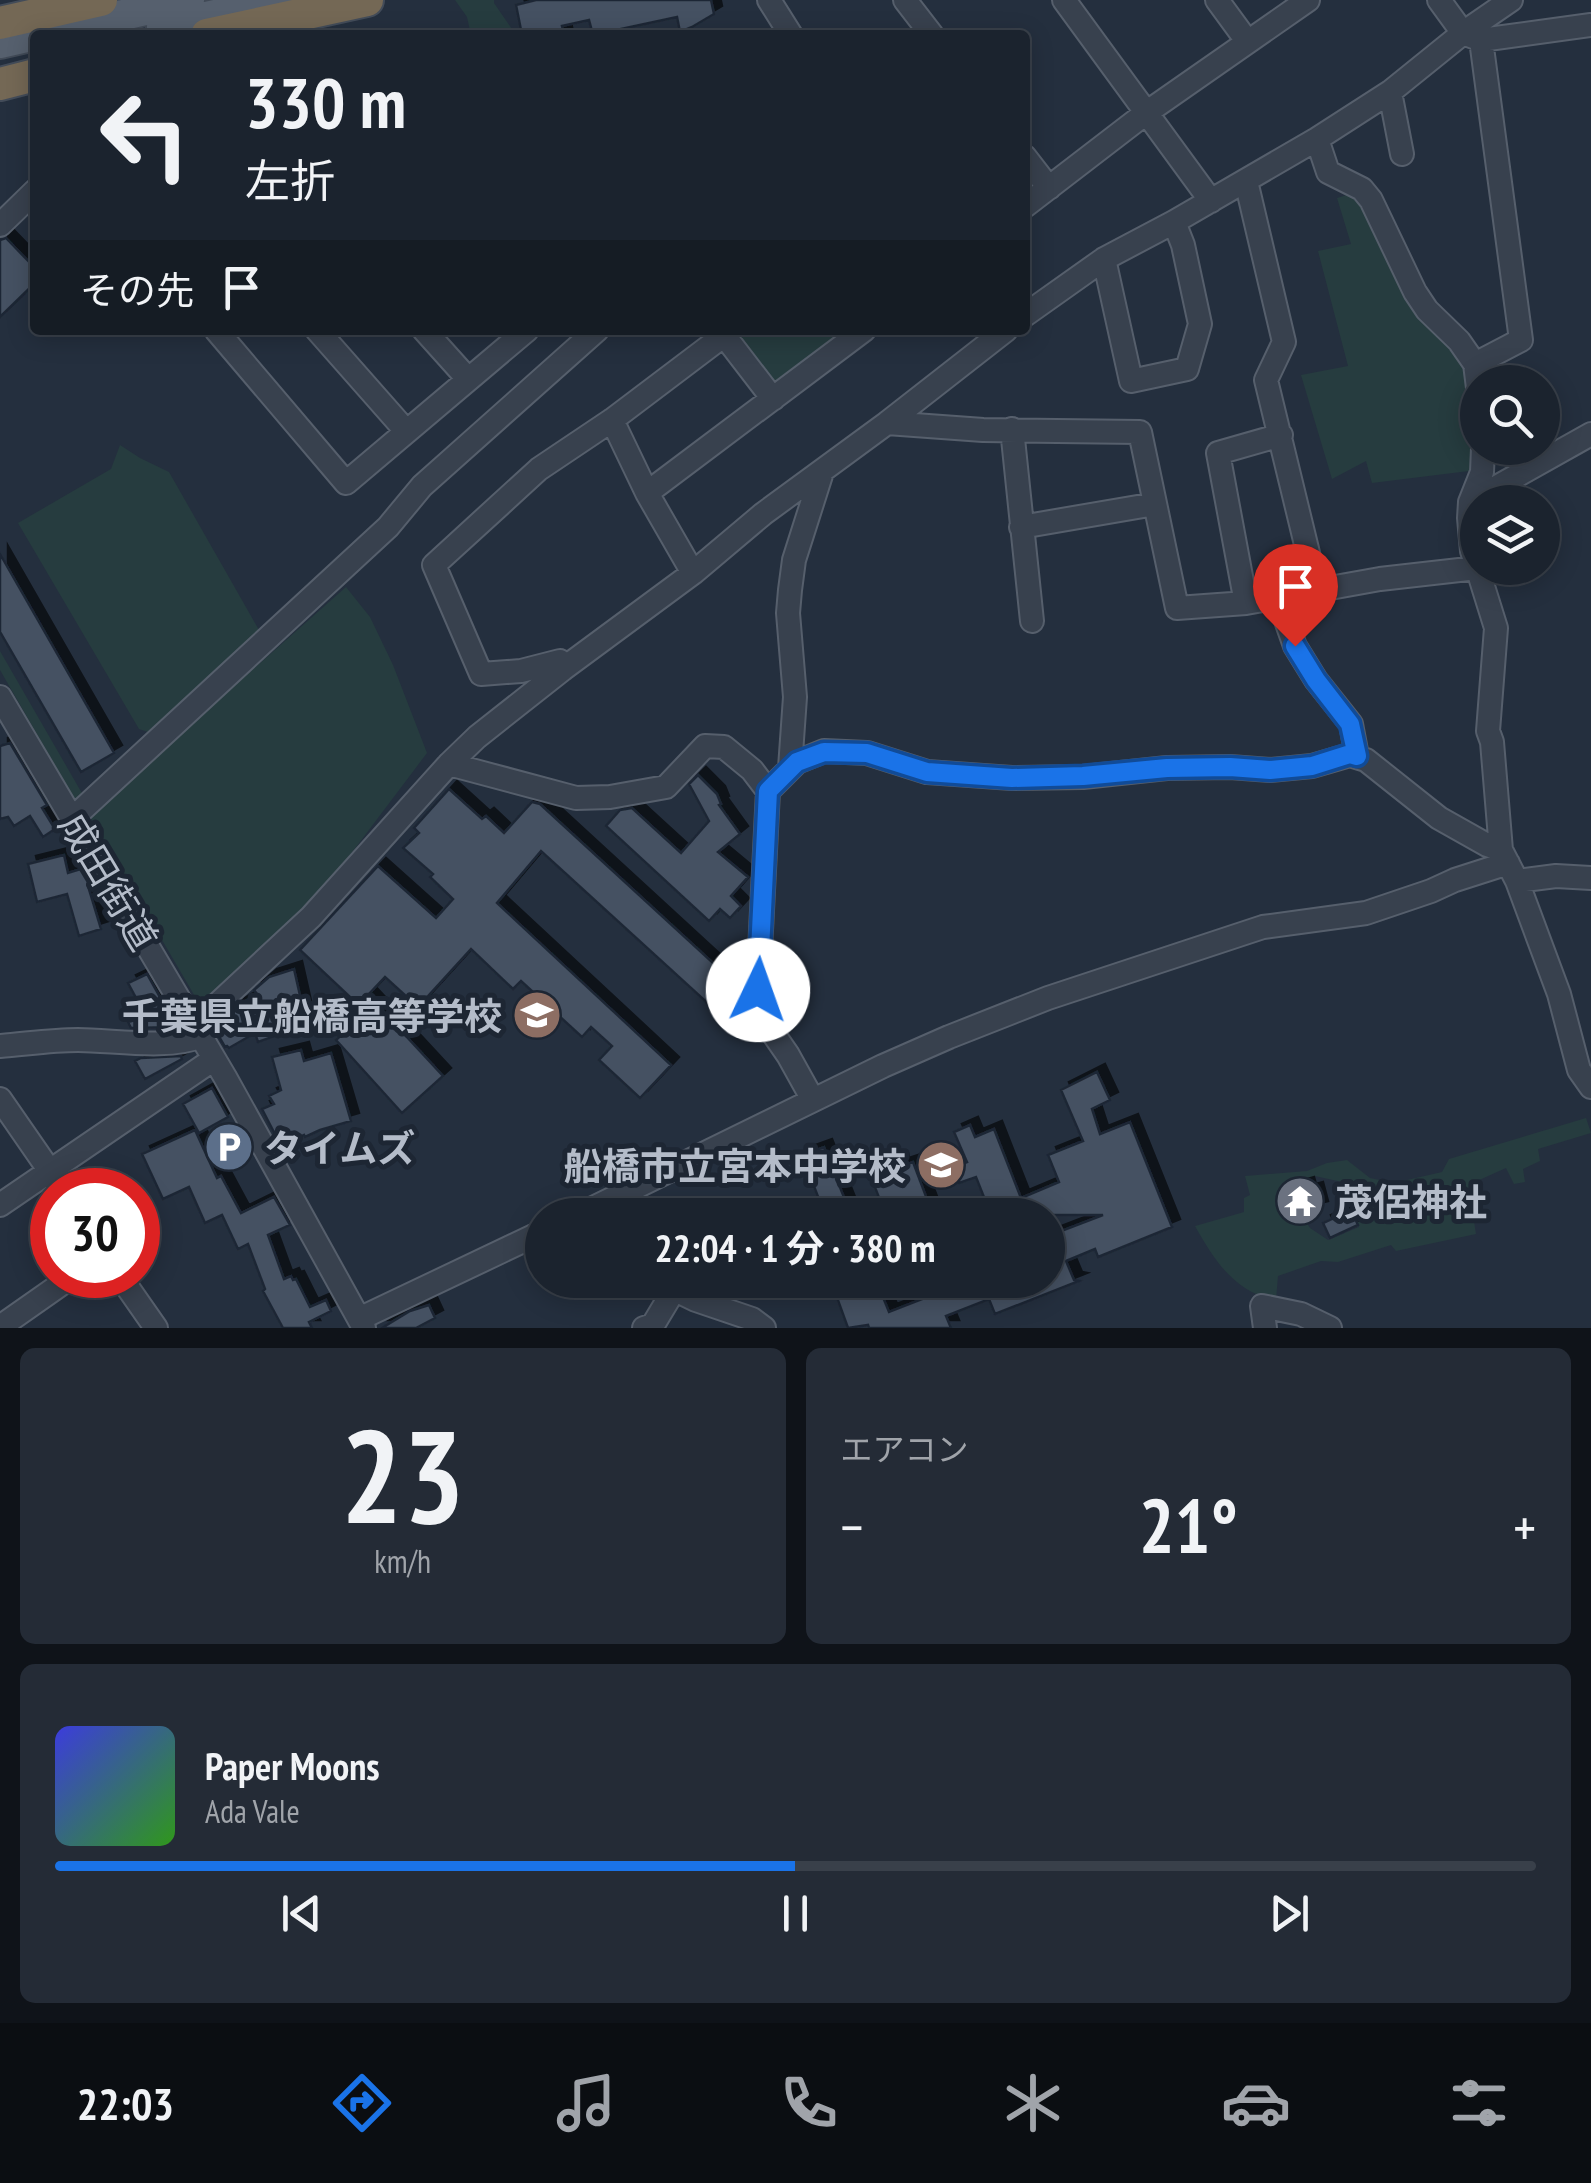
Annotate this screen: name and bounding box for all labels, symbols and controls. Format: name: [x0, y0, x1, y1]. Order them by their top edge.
text: 330 m: [245, 57, 406, 147]
icon: left: [80, 70, 210, 200]
text: 左折: [245, 151, 335, 209]
icon: arrive: [214, 260, 269, 315]
text: その先: [80, 265, 194, 314]
map controls: [1460, 365, 1560, 585]
button: search: [1460, 365, 1560, 465]
button: layers: [1460, 485, 1560, 585]
pin: [1253, 544, 1338, 647]
icon: arrive: [1268, 559, 1323, 614]
street label: 成田街道: [49, 803, 169, 959]
position arrow: [706, 938, 810, 1042]
school or university icon: 千葉県立船橋高等学校: [511, 989, 563, 1041]
place label: 千葉県立船橋高等学校: [122, 991, 502, 1040]
parking icon: タイムズ: [203, 1121, 255, 1173]
place label: タイムズ: [264, 1123, 415, 1172]
school or university icon: 船橋市立宮本中学校: [915, 1139, 967, 1191]
place label: 船橋市立宮本中学校: [564, 1141, 906, 1190]
speed limit sign: 30: [30, 1168, 160, 1298]
temple icon: 茂侶神社: [1274, 1175, 1326, 1227]
place label: 茂侶神社: [1335, 1177, 1487, 1226]
text: 22:04 · 1 分 · 380 m: [655, 1223, 935, 1272]
text: 23: [341, 1391, 465, 1559]
text: エアコン: [841, 1428, 969, 1470]
text: 21°: [1139, 1477, 1238, 1574]
text: −: [841, 1491, 863, 1562]
text: +: [1513, 1491, 1536, 1562]
text: km/h: [374, 1540, 431, 1582]
text: Paper Moons: [205, 1741, 380, 1790]
text: Ada Vale: [205, 1790, 300, 1832]
icon: previous: [274, 1886, 329, 1941]
icon: pause: [768, 1886, 823, 1941]
icon: next: [1262, 1886, 1317, 1941]
icon: directions: [327, 2068, 397, 2138]
icon: music: [551, 2068, 621, 2138]
icon: phone: [774, 2068, 844, 2138]
icon: climate: [998, 2068, 1068, 2138]
icon: car: [1221, 2068, 1291, 2138]
icon: filters: [1444, 2068, 1514, 2138]
text: 22:03: [77, 2074, 174, 2132]

